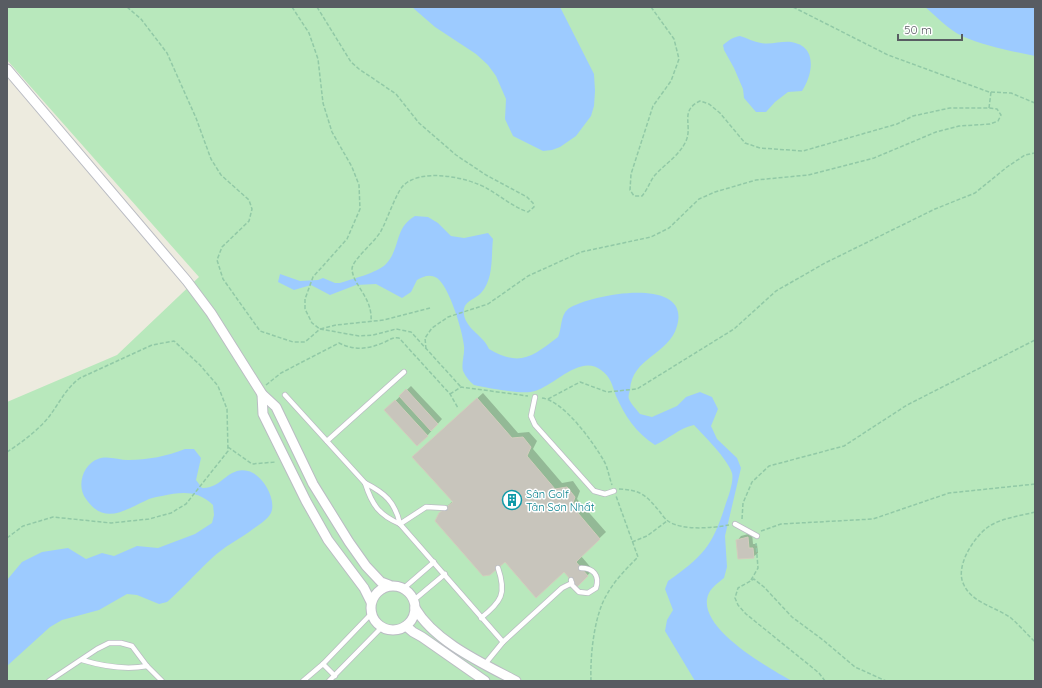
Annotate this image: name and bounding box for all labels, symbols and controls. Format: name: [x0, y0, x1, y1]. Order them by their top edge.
scale bar: [898, 16, 962, 42]
text: 50 m: [904, 22, 932, 37]
place label: Sân Golf Tân Sơn Nhất: [526, 487, 595, 514]
building icon: Sân Golf Tân Sơn Nhất: [501, 489, 523, 511]

